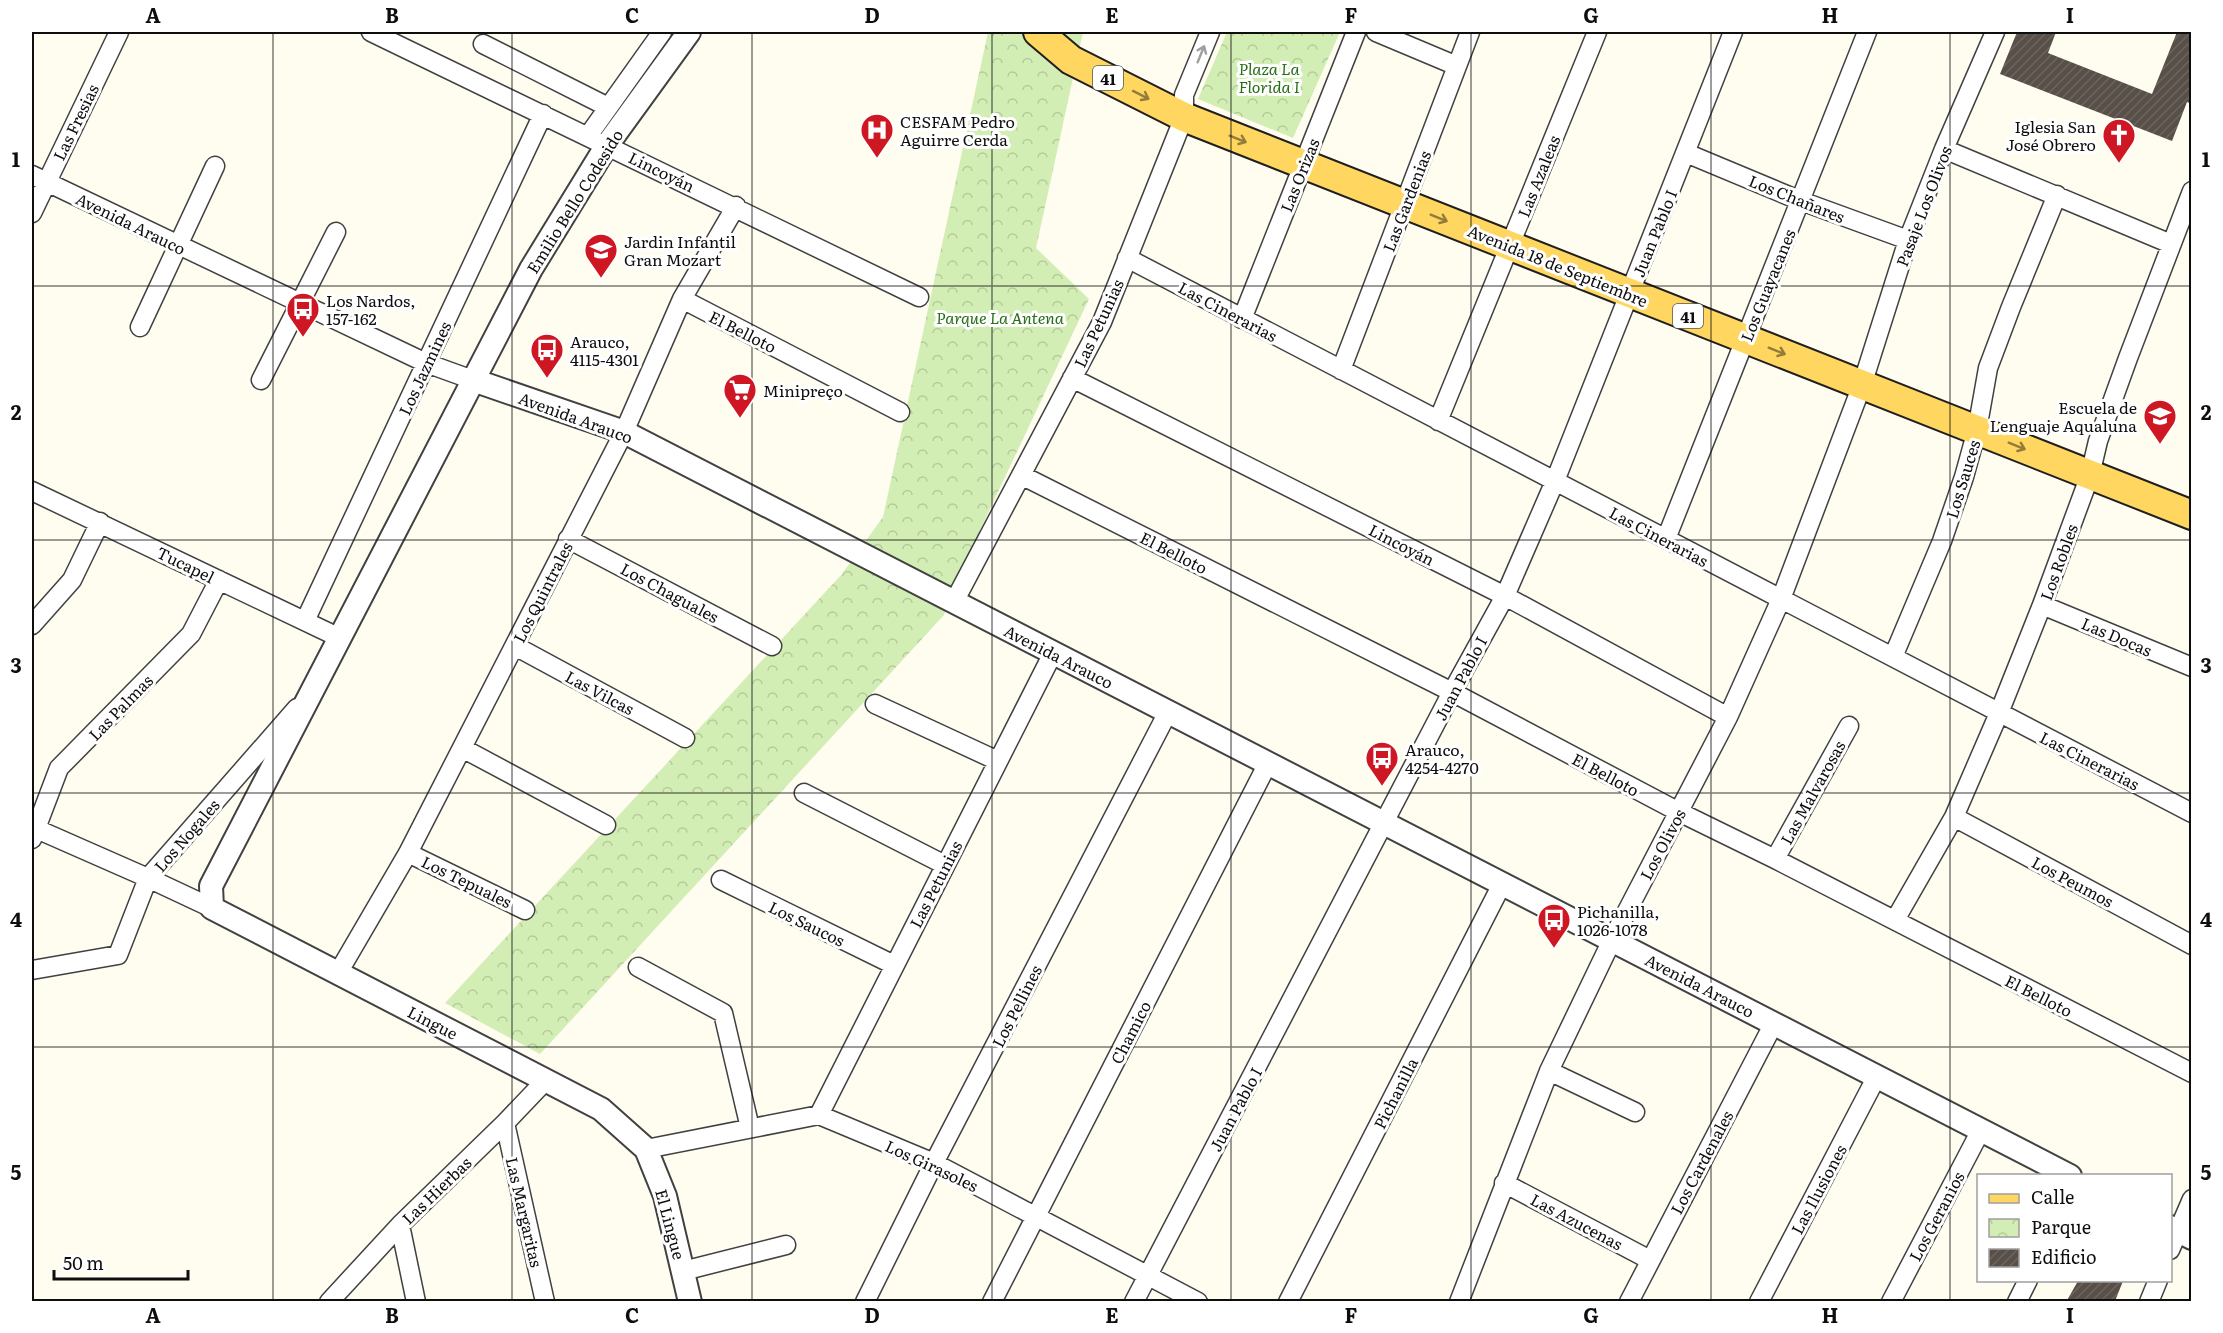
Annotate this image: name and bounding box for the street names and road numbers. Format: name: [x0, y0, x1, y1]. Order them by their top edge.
road number: 41: [1093, 66, 1123, 90]
street label: Las Fresias: [46, 80, 104, 164]
street label: Emilio Bello Codesido: [520, 124, 628, 278]
street label: Las Azaleas: [1511, 131, 1565, 221]
street label: Las Orizas: [1273, 135, 1325, 215]
street label: Pasaje Los Olivos: [1889, 142, 1957, 270]
street label: Lincoyán: [625, 145, 700, 198]
street label: Las Gardenias: [1376, 147, 1436, 255]
street label: Los Chañares: [1745, 168, 1849, 228]
street label: Avenida Arauco: [72, 186, 190, 260]
street label: Juan Pablo I: [1626, 186, 1682, 280]
street label: Avenida 18 de Septiembre: [1464, 218, 1652, 312]
street label: Los Guayacanes: [1734, 225, 1800, 345]
street label: Las Petunias: [1067, 275, 1129, 371]
street label: Las Cinerarias: [1174, 275, 1282, 347]
street label: El Belloto: [705, 304, 781, 358]
road number: 41: [1673, 304, 1703, 328]
street label: Los Jazmines: [392, 317, 456, 419]
street label: Avenida Arauco: [516, 385, 636, 449]
street label: Los Sauces: [1939, 437, 1985, 521]
street label: Las Cinerarias: [1605, 500, 1713, 572]
street label: Lincoyán: [1365, 517, 1439, 571]
street label: Los Robles: [2033, 520, 2083, 604]
street label: El Belloto: [1136, 525, 1212, 579]
street label: Los Quintrales: [506, 537, 578, 647]
street label: Tucapel: [153, 540, 219, 588]
street label: Los Chaguales: [617, 556, 723, 628]
street label: Las Docas: [2078, 610, 2156, 662]
street label: Avenida Arauco: [1000, 618, 1118, 694]
street label: Juan Pablo I: [1428, 632, 1492, 724]
street label: Las Vilcas: [561, 664, 639, 720]
street label: Las Palmas: [82, 669, 158, 745]
street label: Las Cinerarias: [2036, 725, 2144, 795]
street label: Las Malvarosas: [1774, 736, 1850, 848]
street label: El Belloto: [1568, 746, 1644, 802]
street label: Los Nogales: [148, 793, 224, 877]
street label: Los Olivos: [1633, 804, 1691, 884]
street label: Las Petunias: [903, 836, 967, 932]
street label: Los Tepuales: [418, 849, 516, 913]
street label: Los Peumos: [2028, 849, 2118, 913]
street label: Los Saucos: [765, 894, 849, 952]
street label: Avenida Arauco: [1641, 947, 1759, 1023]
street label: Los Pellines: [985, 961, 1047, 1051]
street label: El Belloto: [2001, 968, 2077, 1022]
street label: Chamico: [1104, 996, 1156, 1068]
street label: Lingue: [404, 999, 462, 1045]
street label: Pichanilla: [1367, 1053, 1423, 1133]
street label: Juan Pablo I: [1203, 1063, 1267, 1155]
street label: Los Cardenales: [1664, 1106, 1738, 1218]
street label: Los Girasoles: [882, 1133, 982, 1197]
street label: Las Ilusiones: [1784, 1140, 1852, 1238]
street label: Las Hierbas: [396, 1151, 476, 1229]
street label: Las Margaritas: [501, 1154, 549, 1270]
street label: Los Geranios: [1902, 1167, 1970, 1265]
street label: El Lingue: [650, 1186, 692, 1262]
street label: Las Azucenas: [1527, 1187, 1627, 1255]

